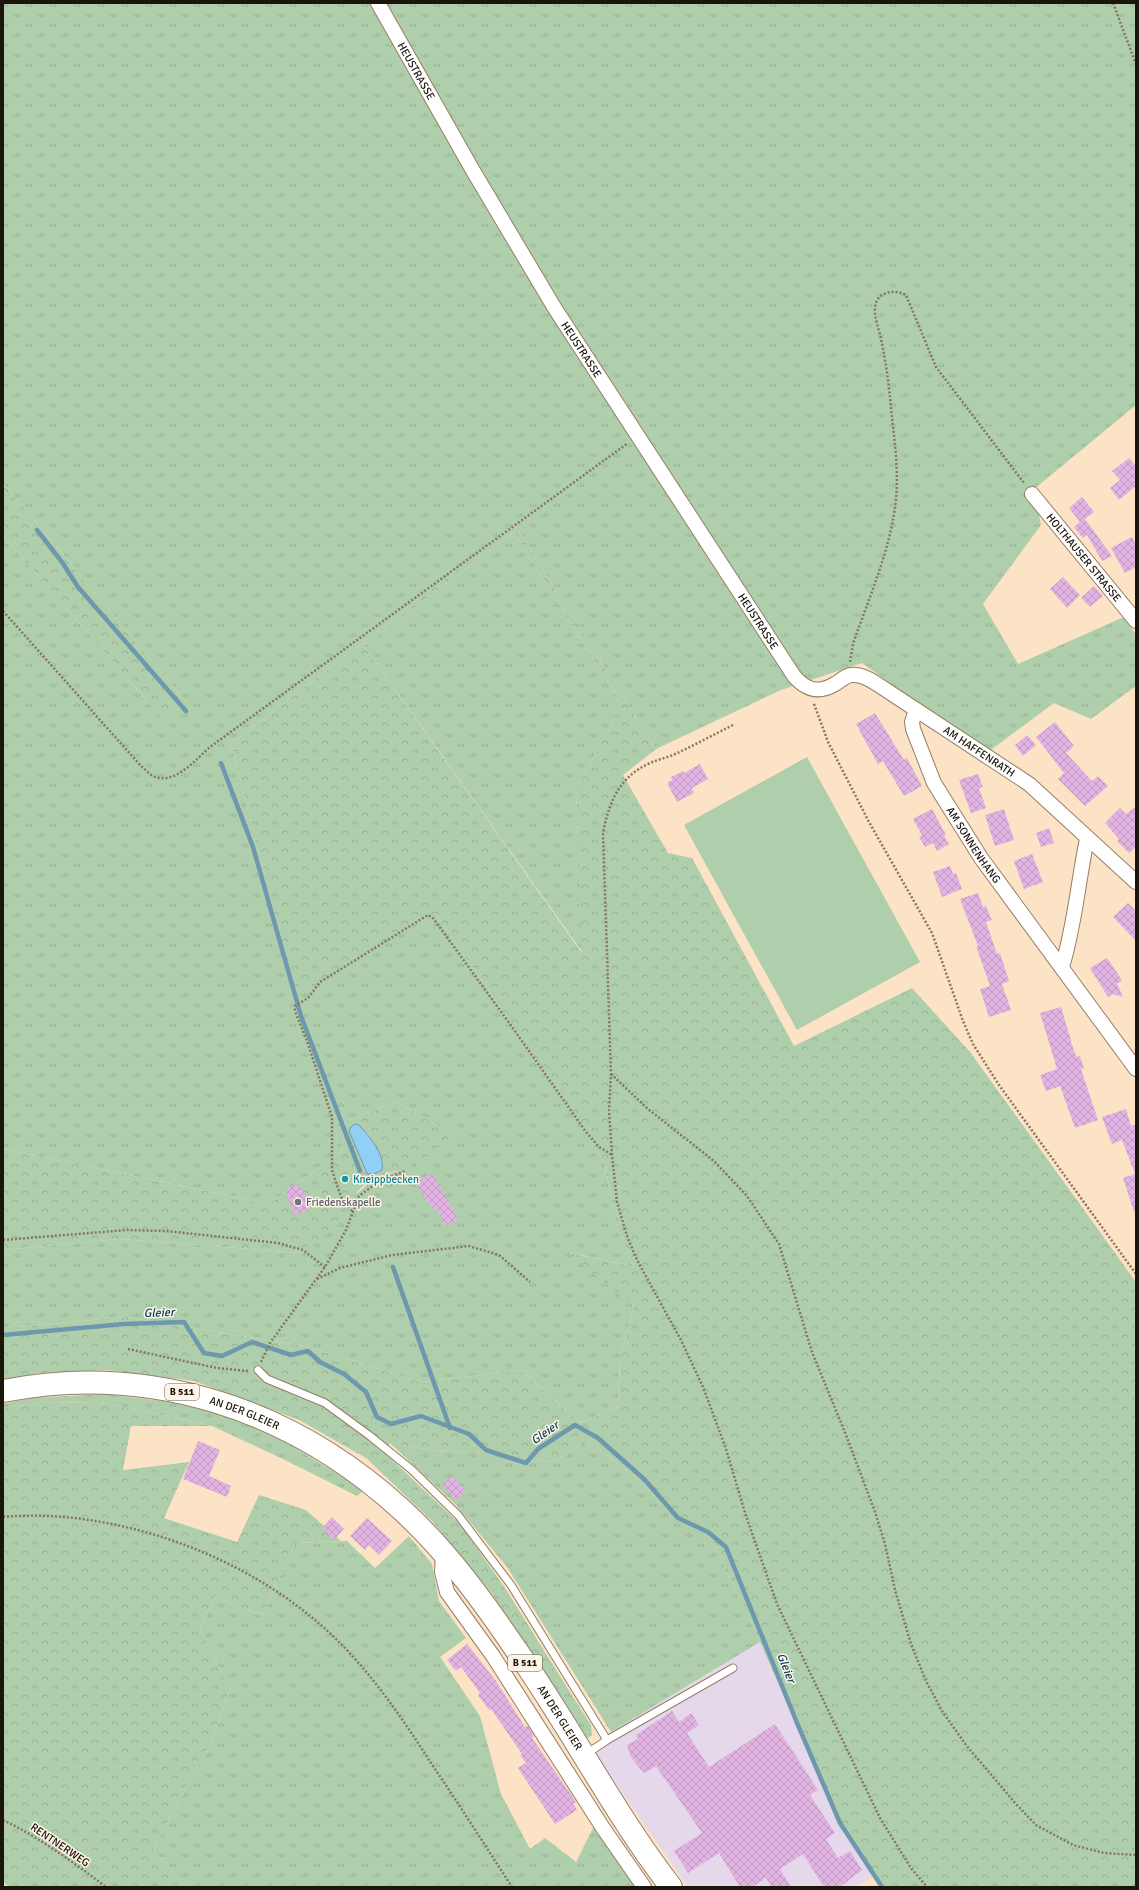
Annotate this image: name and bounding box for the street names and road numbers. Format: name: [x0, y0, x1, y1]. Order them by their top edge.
street label: HEUSTRASSE: [395, 40, 438, 102]
street label: HEUSTRASSE: [559, 319, 605, 380]
street label: HOLTHAUSER STRASSE: [1044, 511, 1124, 604]
street label: HEUSTRASSE: [735, 591, 781, 652]
street label: AM HAFFENRATH: [941, 723, 1018, 780]
street label: AM SONNENHANG: [944, 804, 1004, 885]
road number: B 511: [165, 1384, 199, 1400]
street label: AN DER GLEIER: [208, 1394, 282, 1432]
road number: B 511: [508, 1655, 542, 1671]
street label: AN DER GLEIER: [535, 1682, 586, 1753]
street label: RENTNERWEG: [28, 1820, 92, 1870]

